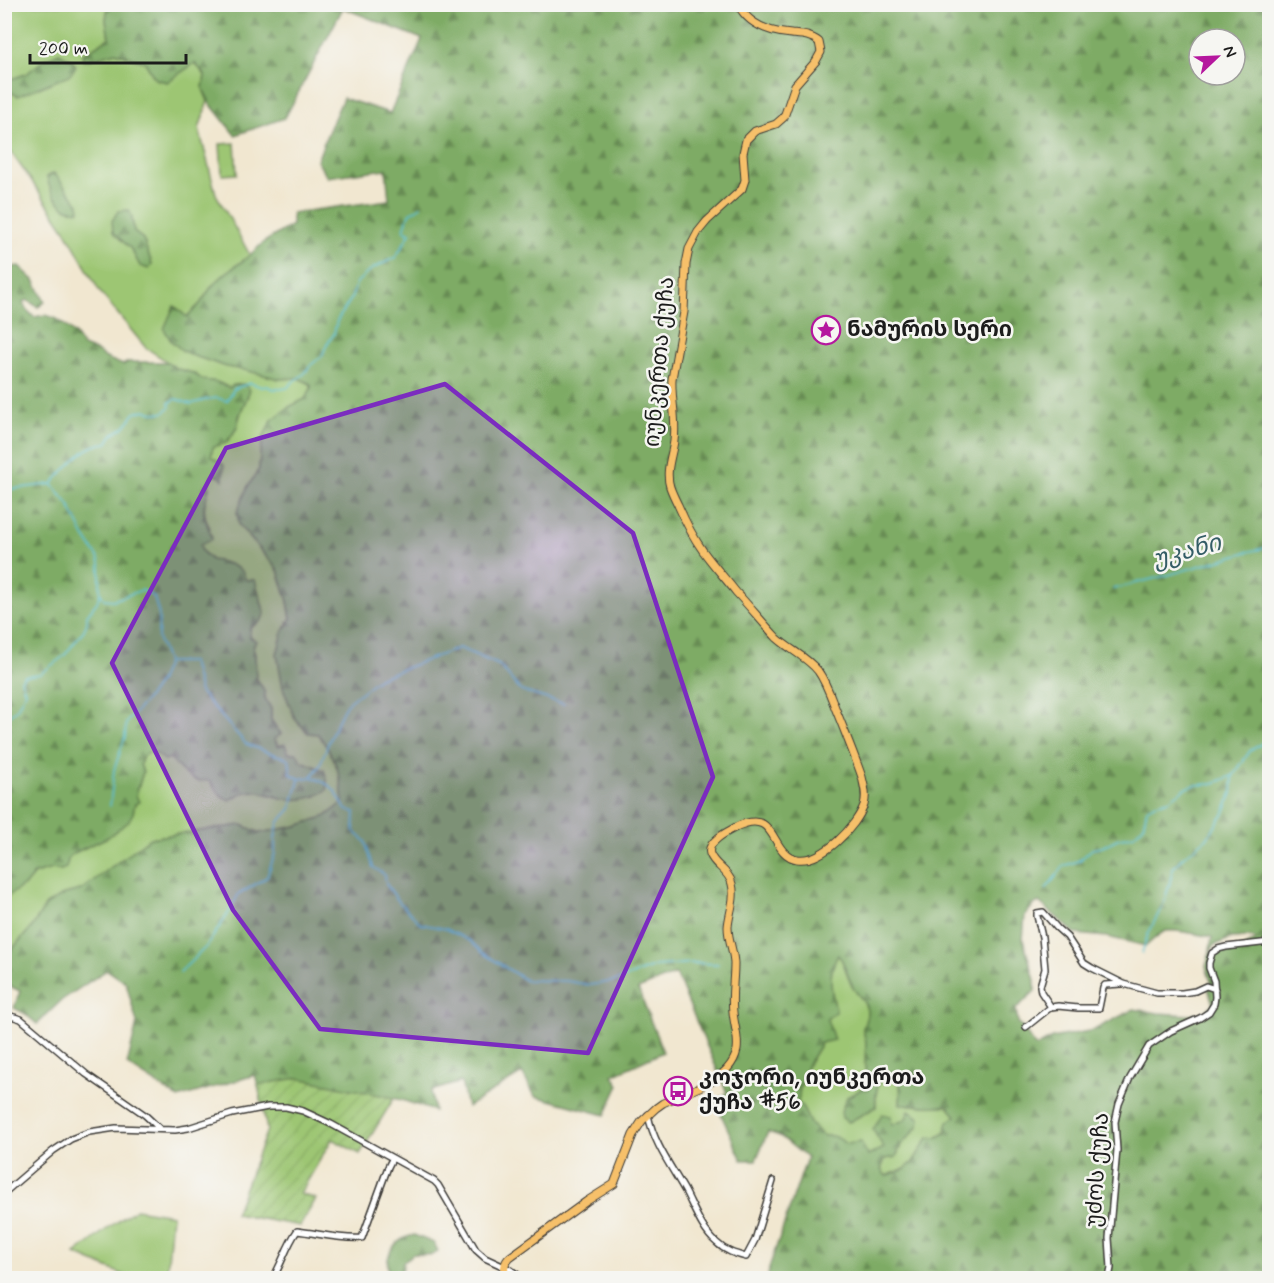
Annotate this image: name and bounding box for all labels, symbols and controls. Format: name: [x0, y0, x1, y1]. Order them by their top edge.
scale bar: [30, 27, 186, 65]
north arrow: [1187, 27, 1247, 87]
text: 200 m: [39, 37, 88, 61]
text: N: [1218, 43, 1241, 61]
street label: იუნკერთა ქუჩა: [639, 276, 681, 448]
place icon: ნამურის სერი: [810, 314, 842, 346]
place label: ნამურის სერი: [847, 316, 1012, 344]
water label: უკანი: [1149, 528, 1226, 576]
place label: კოჯორი, იუნკერთა ქუჩა #56: [699, 1064, 924, 1117]
bus stop icon: კოჯორი, იუნკერთა ქუჩა #56: [662, 1075, 694, 1107]
street label: უძოს ქუჩა: [1080, 1112, 1116, 1228]

